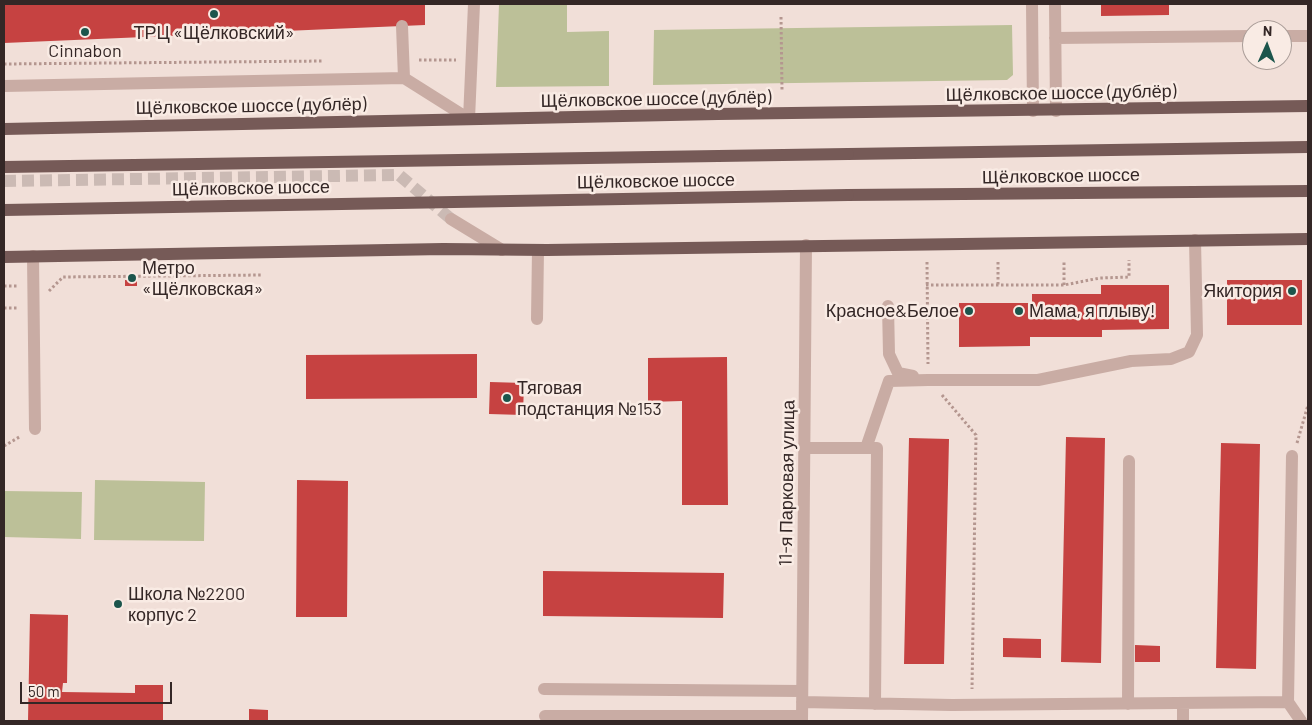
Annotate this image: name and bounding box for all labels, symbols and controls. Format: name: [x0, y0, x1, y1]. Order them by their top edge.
marker: ТРЦ «Щёлковский»: [208, 8, 220, 20]
north arrow: [1242, 20, 1292, 70]
place label: ТРЦ «Щёлковский»: [133, 22, 295, 44]
text: N: [1263, 22, 1272, 39]
marker: Cinnabon: [79, 26, 91, 38]
place label: Cinnabon: [48, 40, 122, 62]
street label: Щёлковское шоссе (дублёр): [945, 80, 1177, 106]
street label: Щёлковское шоссе (дублёр): [540, 86, 772, 112]
street label: Щёлковское шоссе (дублёр): [135, 93, 367, 119]
street label: Щёлковское шоссе: [982, 164, 1140, 188]
street label: Щёлковское шоссе: [577, 169, 735, 193]
street label: Щёлковское шоссе: [172, 176, 330, 200]
place label: Метро «Щёлковская»: [142, 257, 263, 300]
marker: Метро «Щёлковская»: [126, 272, 138, 284]
place label: Якитория: [1203, 280, 1282, 302]
marker: Якитория: [1286, 285, 1298, 297]
place label: Красное&Белое: [826, 300, 959, 322]
place label: Мама, я плыву!: [1029, 300, 1155, 322]
marker: Красное&Белое: [963, 305, 975, 317]
marker: Мама, я плыву!: [1013, 305, 1025, 317]
place label: Тяговая подстанция №153: [517, 377, 662, 419]
marker: Тяговая подстанция №153: [501, 392, 513, 404]
street label: 11-я Парковая улица: [775, 400, 799, 566]
place label: Школа №2200 корпус 2: [128, 583, 245, 626]
marker: Школа №2200 корпус 2: [112, 598, 124, 610]
scale bar: [22, 672, 175, 704]
text: 50 m: [28, 682, 60, 700]

